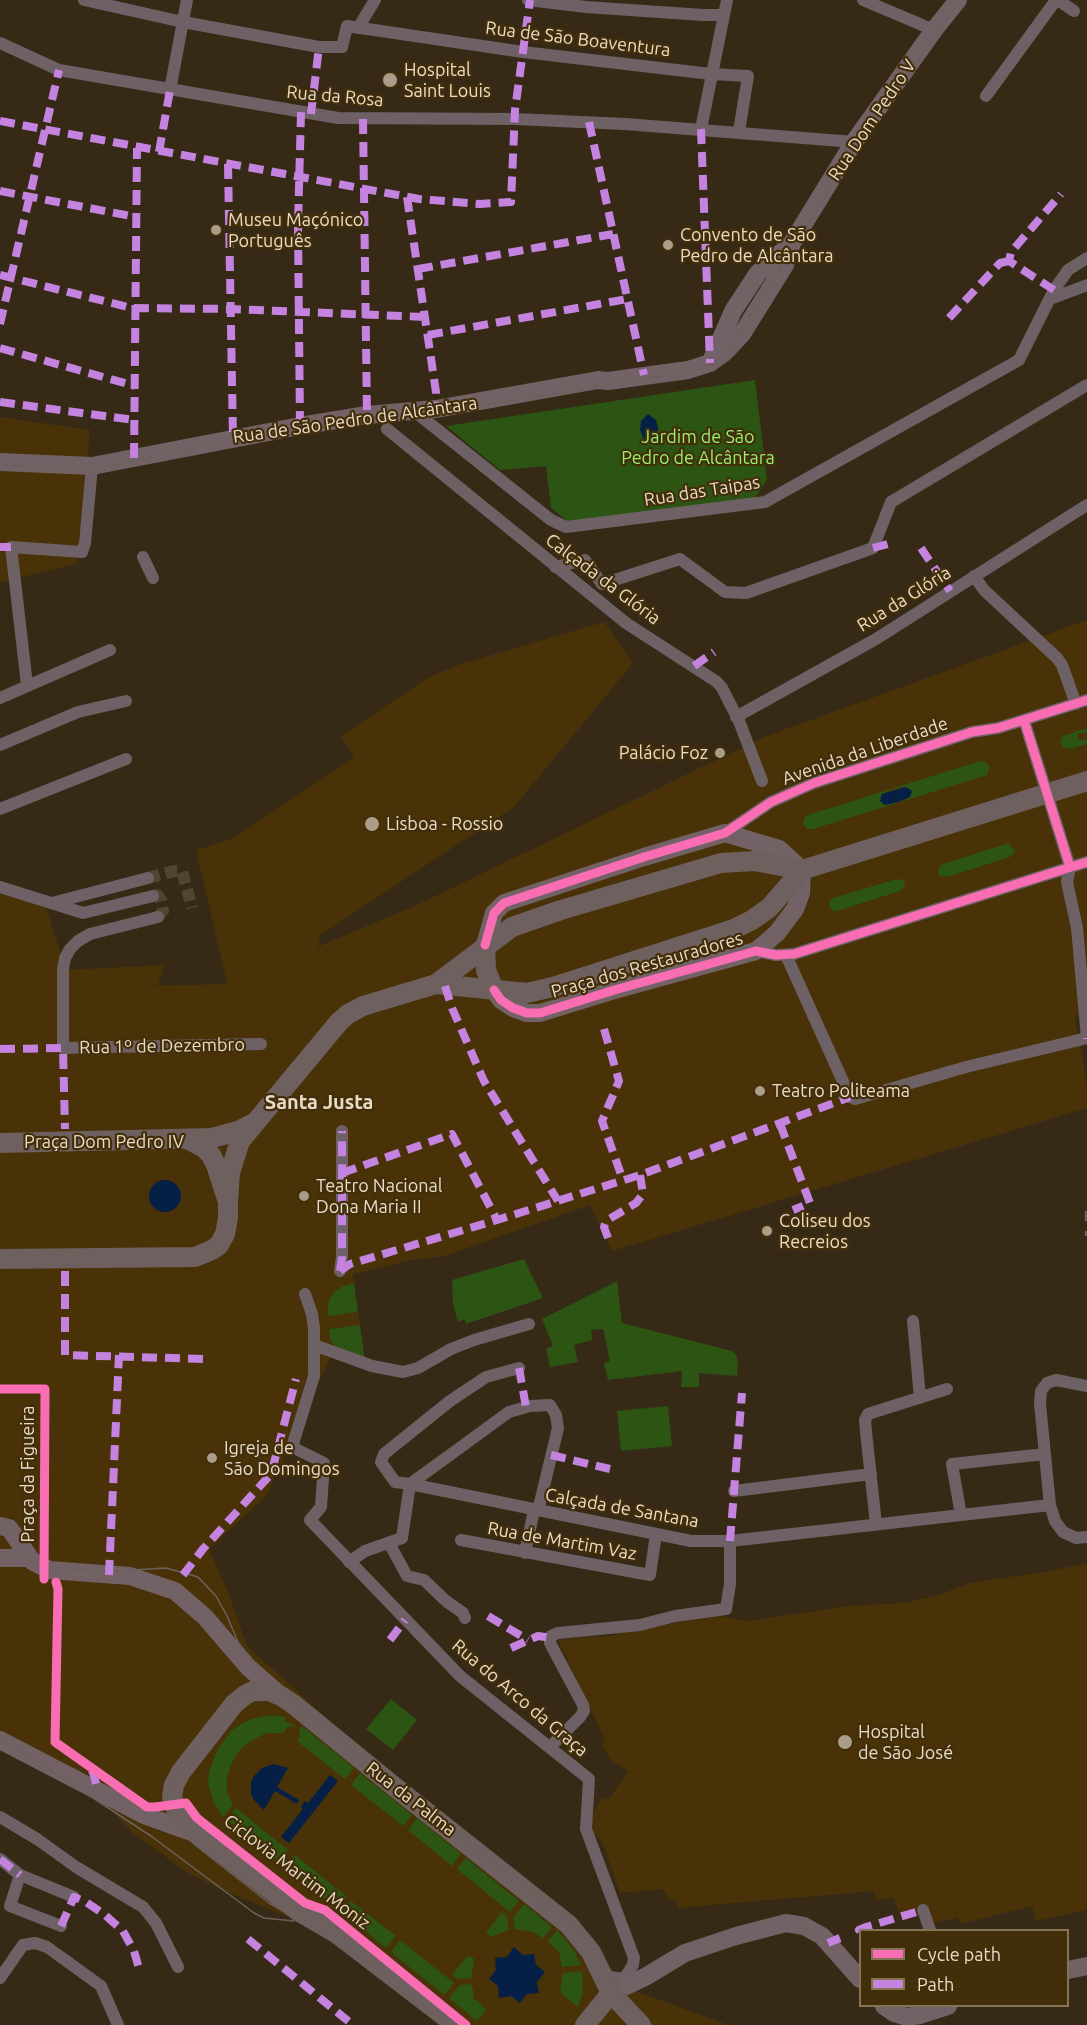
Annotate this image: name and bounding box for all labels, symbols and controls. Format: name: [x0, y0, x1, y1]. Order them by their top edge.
street label: Rua de São Boaventura: [484, 17, 672, 61]
street label: Rua Dom Pedro V: [823, 55, 921, 185]
place label: Hospital Saint Louis: [404, 59, 491, 101]
marker: Hospital Saint Louis: [381, 71, 399, 89]
street label: Rua da Rosa: [285, 81, 385, 111]
place label: Museu Maçónico Português: [228, 209, 363, 252]
marker: Museu Maçónico Português: [209, 223, 223, 237]
place label: Convento de São Pedro de Alcântara: [680, 224, 834, 266]
marker: Convento de São Pedro de Alcântara: [661, 238, 675, 252]
street label: Rua de São Pedro de Alcântara: [232, 392, 478, 448]
park label: Jardim de São Pedro de Alcântara: [621, 426, 775, 468]
street label: Rua das Taipas: [642, 471, 762, 511]
street label: Calçada da Glória: [541, 529, 665, 629]
street label: Rua da Glória: [853, 562, 955, 636]
street label: Avenida da Liberdade: [779, 713, 951, 789]
place label: Palácio Foz: [619, 742, 708, 764]
marker: Palácio Foz: [713, 746, 727, 760]
place label: Lisboa - Rossio: [386, 813, 503, 835]
marker: Lisboa - Rossio: [363, 815, 381, 833]
street label: Praça dos Restauradores: [549, 927, 745, 1003]
street label: Rua 1º de Dezembro: [79, 1034, 245, 1058]
place label: Teatro Politeama: [772, 1080, 910, 1102]
marker: Teatro Politeama: [753, 1084, 767, 1098]
district label: Santa Justa: [265, 1090, 373, 1114]
street label: Praça Dom Pedro IV: [24, 1131, 184, 1153]
place label: Teatro Nacional Dona Maria II: [316, 1175, 442, 1218]
marker: Teatro Nacional Dona Maria II: [297, 1189, 311, 1203]
place label: Coliseu dos Recreios: [779, 1210, 871, 1252]
marker: Coliseu dos Recreios: [760, 1224, 774, 1238]
street label: Praça da Figueira: [17, 1405, 39, 1543]
place label: Igreja de São Domingos: [224, 1437, 339, 1480]
marker: Igreja de São Domingos: [205, 1451, 219, 1465]
street label: Calçada de Santana: [543, 1484, 701, 1532]
street label: Rua de Martim Vaz: [486, 1517, 638, 1565]
street label: Rua do Arco da Graça: [448, 1635, 592, 1761]
place label: Hospital de São José: [858, 1721, 953, 1764]
marker: Hospital de São José: [836, 1733, 854, 1751]
street label: Rua da Palma: [362, 1757, 460, 1841]
street label: Ciclovia Martim Moniz: [220, 1810, 374, 1934]
legend: [859, 1929, 1069, 2007]
text: Cycle path: [917, 1944, 1001, 1964]
text: Path: [917, 1974, 954, 1994]

